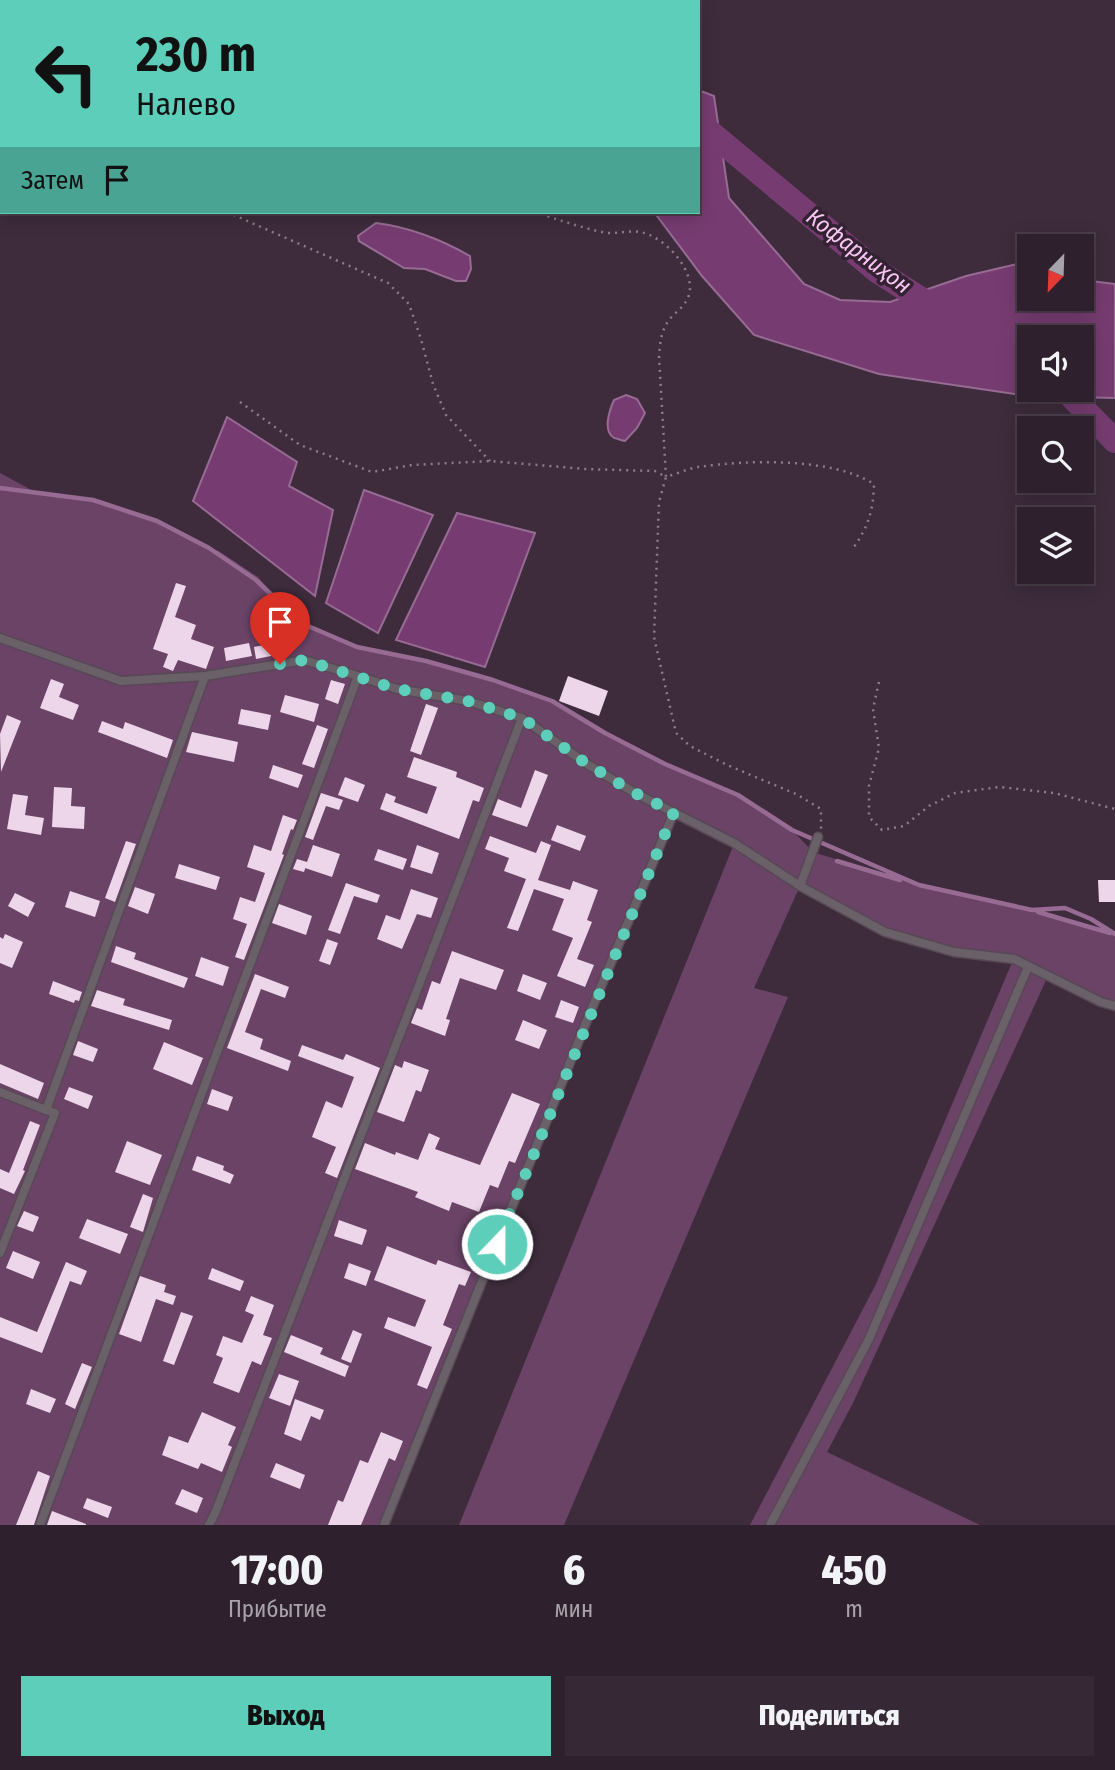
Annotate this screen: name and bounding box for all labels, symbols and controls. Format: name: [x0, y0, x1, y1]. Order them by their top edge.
text: 230 m: [136, 25, 256, 84]
icon: left: [21, 28, 112, 119]
text: Налево: [136, 85, 236, 123]
icon: arrive: [98, 161, 136, 199]
text: Затем: [21, 165, 84, 196]
water label: Кофарниҳон: [801, 203, 917, 299]
north arrow: [1017, 234, 1094, 312]
map controls: [1017, 234, 1094, 584]
button: sound: [1017, 325, 1094, 402]
button: search: [1017, 416, 1094, 493]
button: layers: [1017, 507, 1094, 584]
pin: [250, 592, 310, 664]
icon: arrive: [261, 603, 299, 641]
position arrow: [460, 1207, 534, 1281]
text: 17:00: [231, 1545, 324, 1595]
text: 6: [563, 1545, 585, 1595]
text: 450: [821, 1545, 887, 1595]
text: Прибытие: [228, 1595, 327, 1623]
text: мин: [555, 1595, 593, 1623]
text: m: [845, 1595, 863, 1623]
button: Выход: [21, 1676, 551, 1756]
button: Поделиться: [565, 1676, 1094, 1756]

